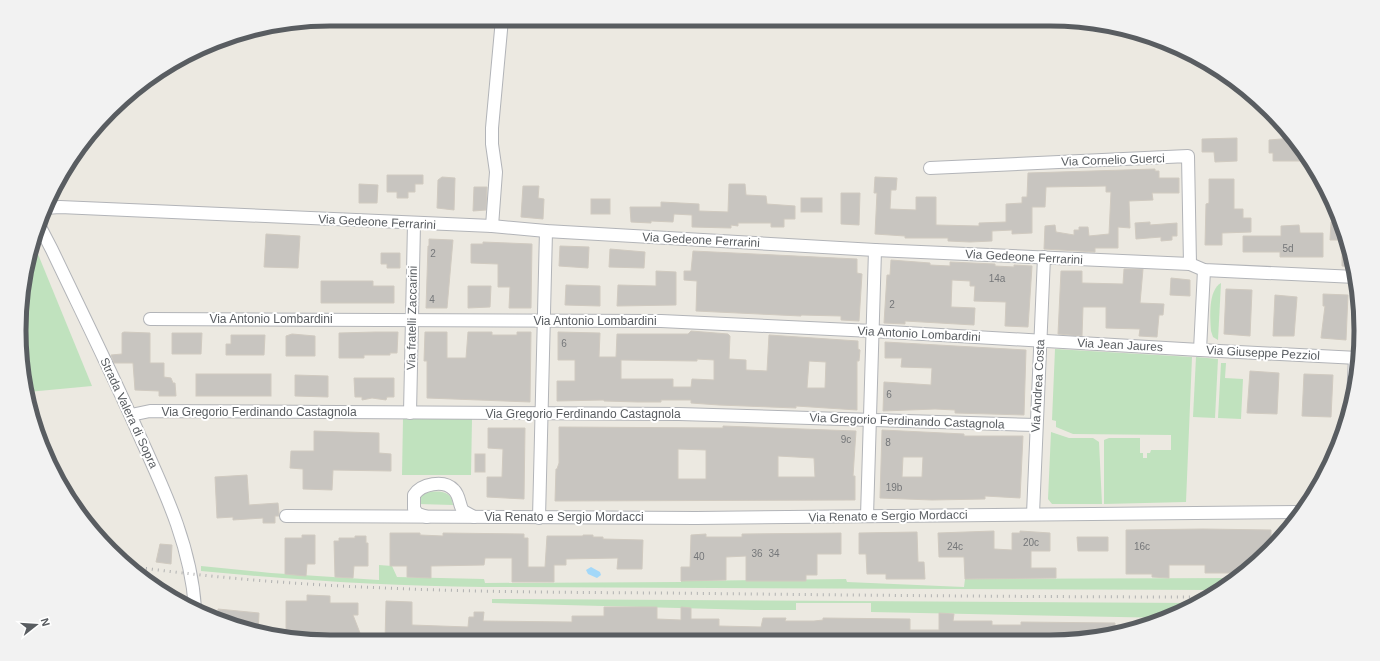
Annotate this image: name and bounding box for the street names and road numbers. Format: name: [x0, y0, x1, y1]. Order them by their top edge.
street label: Via Cornelio Guerci: [1061, 151, 1165, 169]
street label: Via Gedeone Ferrarini: [318, 212, 436, 232]
street label: Via Gedeone Ferrarini: [642, 230, 760, 250]
street label: Via Gedeone Ferrarini: [965, 247, 1083, 267]
street label: Via fratelli Zaccarini: [404, 266, 420, 370]
street label: Via Antonio Lombardini: [209, 312, 333, 326]
street label: Via Antonio Lombardini: [533, 314, 657, 328]
street label: Via Antonio Lombardini: [857, 324, 981, 344]
street label: Via Jean Jaures: [1077, 336, 1163, 354]
street label: Via Andrea Costa: [1029, 339, 1047, 433]
street label: Via Giuseppe Pezziol: [1206, 343, 1320, 363]
street label: Strada Valera di Sopra: [97, 355, 161, 471]
street label: Via Gregorio Ferdinando Castagnola: [161, 405, 357, 419]
street label: Via Gregorio Ferdinando Castagnola: [485, 407, 681, 421]
street label: Via Gregorio Ferdinando Castagnola: [809, 411, 1005, 431]
street label: Via Renato e Sergio Mordacci: [808, 508, 968, 524]
street label: Via Renato e Sergio Mordacci: [484, 510, 644, 524]

